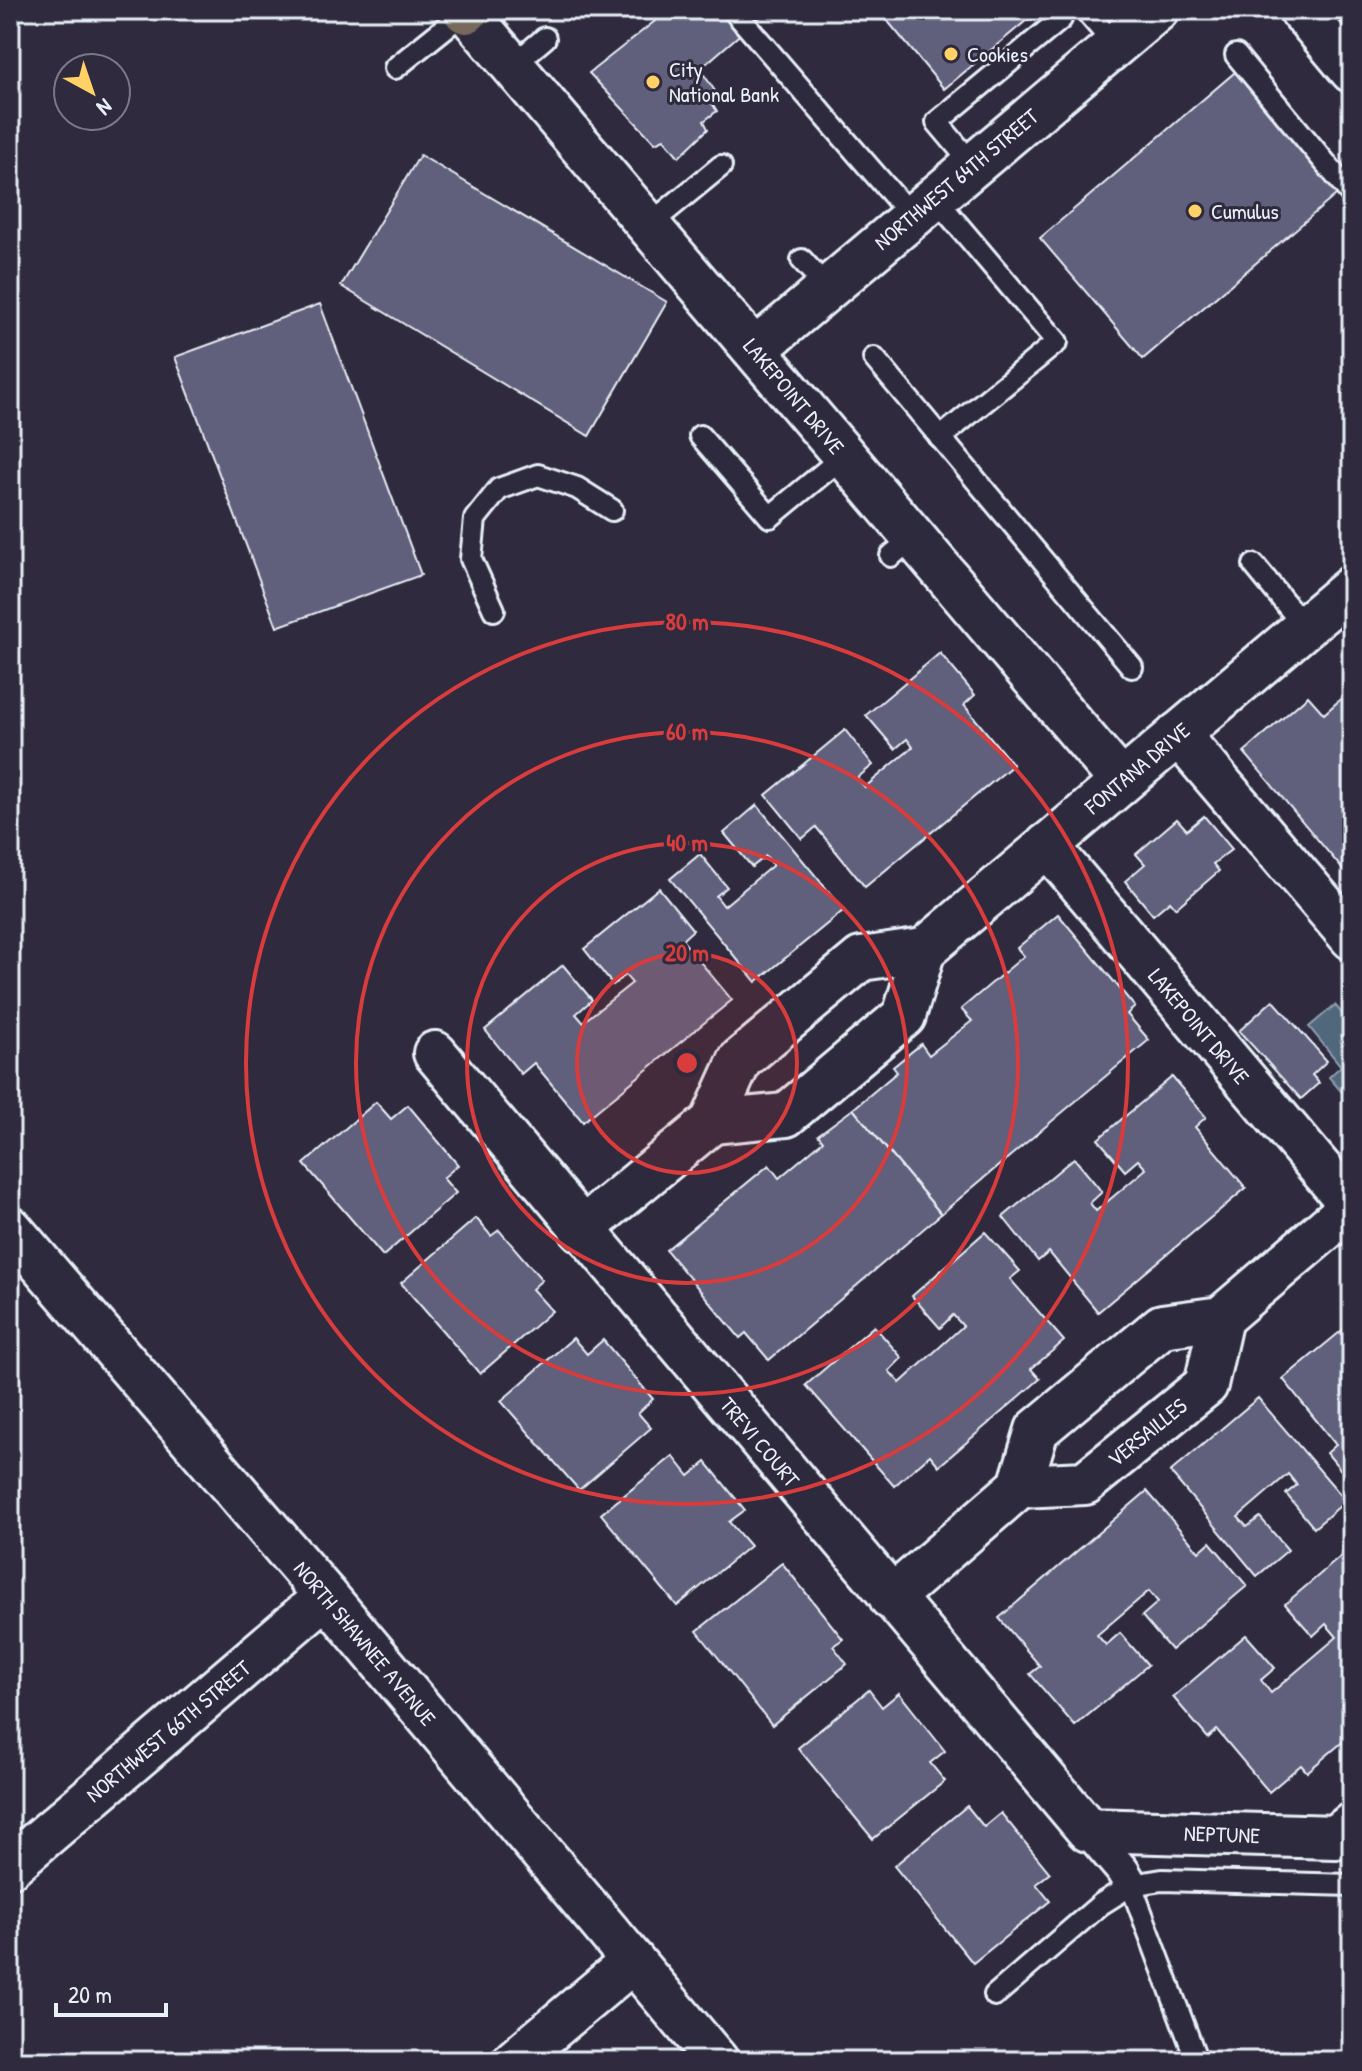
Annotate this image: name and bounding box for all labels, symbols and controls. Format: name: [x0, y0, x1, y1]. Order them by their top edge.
place label: Cookies: [967, 39, 1028, 69]
marker: Cookies: [942, 45, 960, 63]
north arrow: [52, 52, 132, 132]
place label: City National Bank: [669, 54, 779, 109]
marker: City National Bank: [644, 73, 662, 91]
text: N: [91, 92, 119, 123]
street label: NORTHWEST 64TH STREET: [867, 101, 1045, 257]
place label: Cumulus: [1211, 196, 1279, 226]
marker: Cumulus: [1186, 202, 1204, 220]
street label: LAKEPOINT DRIVE: [737, 332, 852, 461]
text: 80 m: [666, 605, 708, 637]
text: 60 m: [666, 715, 708, 747]
street label: FONTANA DRIVE: [1077, 715, 1196, 821]
text: 40 m: [666, 826, 708, 858]
text: 20 m: [665, 936, 709, 968]
street label: LAKEPOINT DRIVE: [1142, 962, 1257, 1091]
centre of rings: [673, 1049, 701, 1077]
street label: TREVI COURT: [713, 1391, 807, 1494]
street label: VERSAILLES: [1101, 1391, 1193, 1473]
street label: NORTH SHAWNEE AVENUE: [287, 1554, 443, 1732]
street label: NORTHWEST 66TH STREET: [79, 1653, 257, 1809]
street label: NEPTUNE: [1184, 1818, 1261, 1850]
scale bar: [56, 1967, 166, 2017]
text: 20 m: [68, 1978, 112, 2010]

